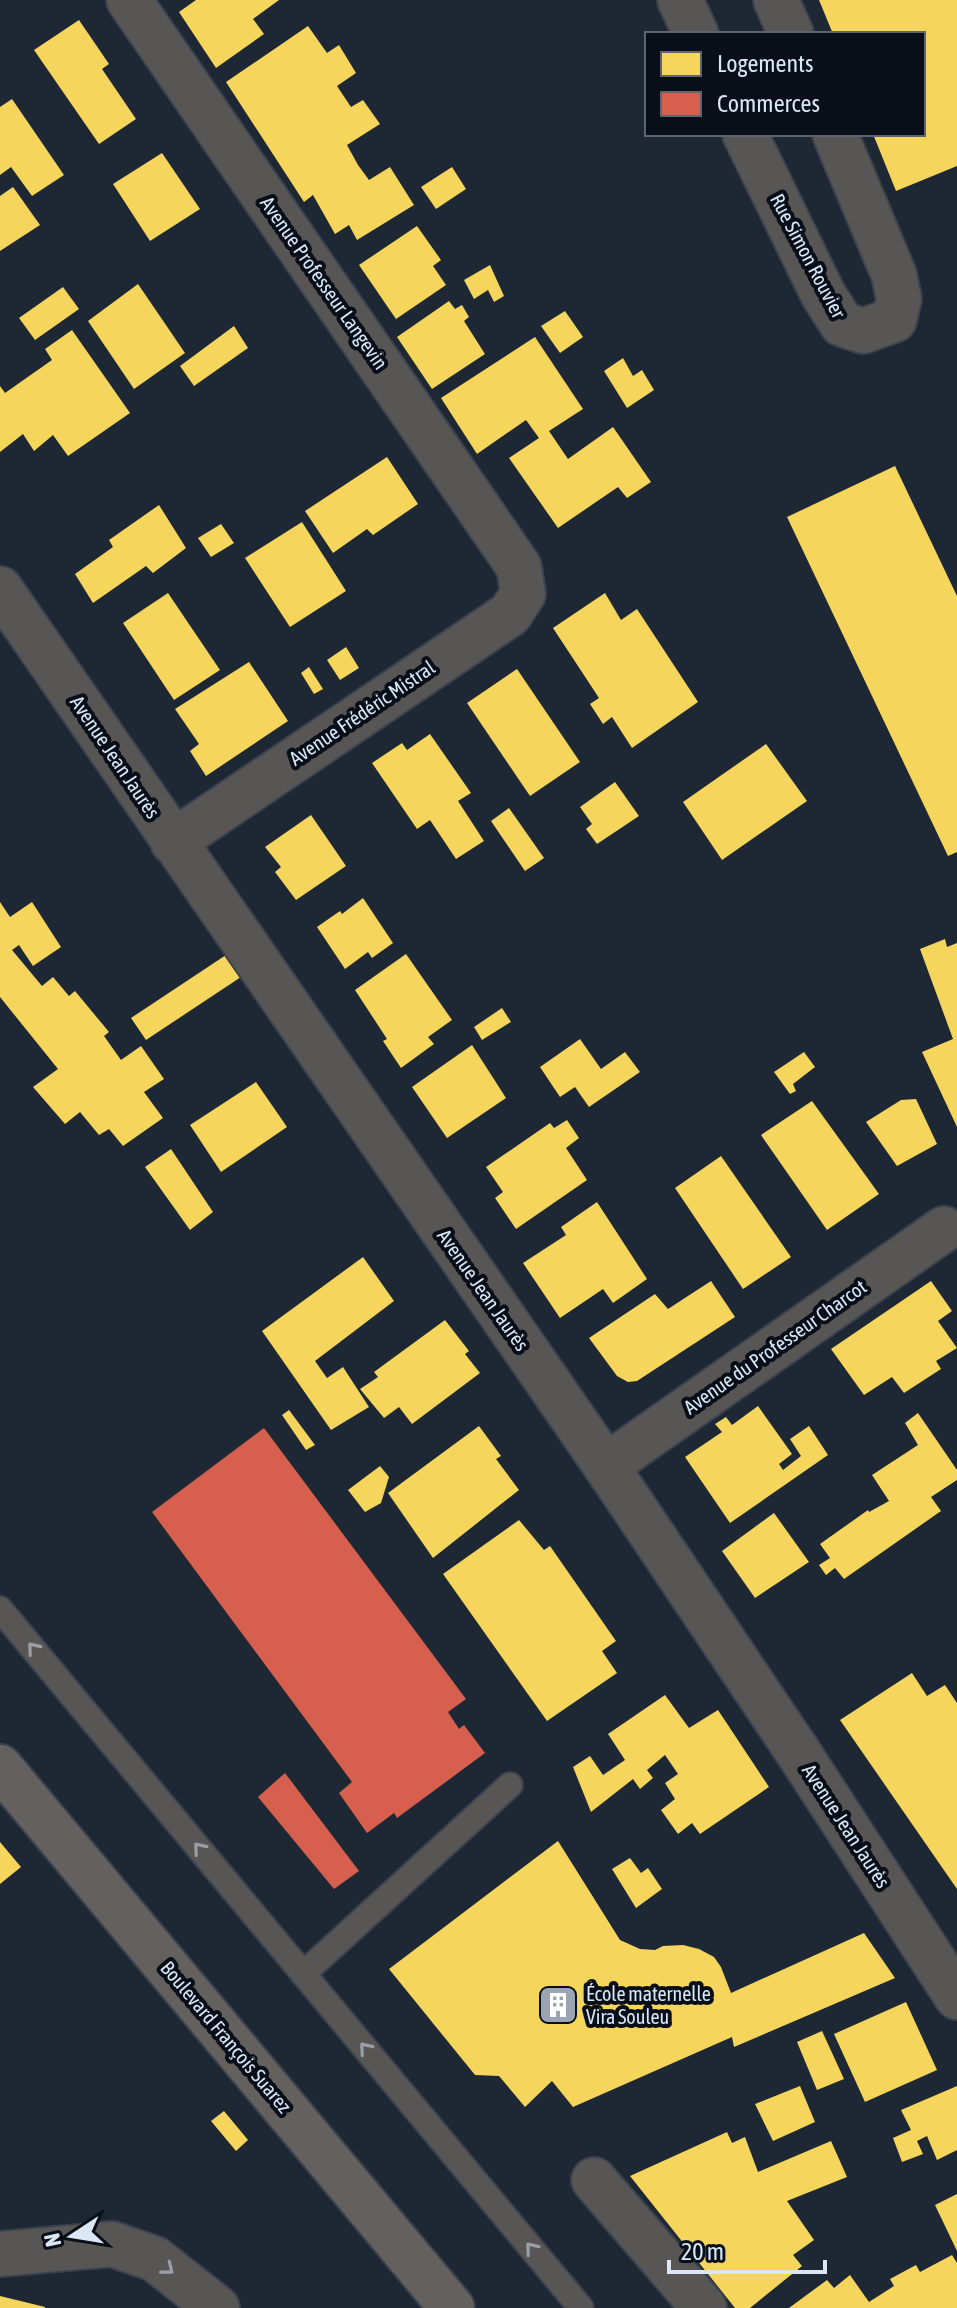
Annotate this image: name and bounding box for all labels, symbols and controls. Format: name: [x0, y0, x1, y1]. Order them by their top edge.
legend: [645, 32, 925, 136]
text: Logements: [717, 50, 814, 77]
text: Commerces: [717, 90, 820, 117]
street label: Rue Simon Rouvier: [766, 190, 851, 323]
street label: Avenue Professeur Langevin: [256, 192, 393, 374]
street label: Avenue Frédéric Mistral: [285, 655, 440, 770]
street label: Avenue Jean Jaurès: [66, 691, 165, 822]
street label: Avenue Jean Jaurès: [433, 1225, 534, 1355]
street label: Avenue du Professeur Charcot: [679, 1275, 871, 1418]
one-way arrow: [28, 1643, 43, 1657]
street label: Avenue Jean Jaurès: [798, 1760, 895, 1892]
one-way arrow: [194, 1843, 209, 1857]
street label: Boulevard François Suarez: [156, 1956, 297, 2117]
place label: École maternelle Vira Souleu: [586, 1982, 711, 2028]
building icon: École maternelle Vira Souleu: [537, 1984, 579, 2026]
one-way arrow: [360, 2043, 375, 2057]
north arrow: [32, 2196, 112, 2276]
scale bar: [669, 2224, 825, 2274]
text: N: [38, 2231, 67, 2249]
text: 20 m: [681, 2238, 724, 2265]
one-way arrow: [526, 2243, 541, 2257]
one-way arrow: [159, 2260, 174, 2274]

